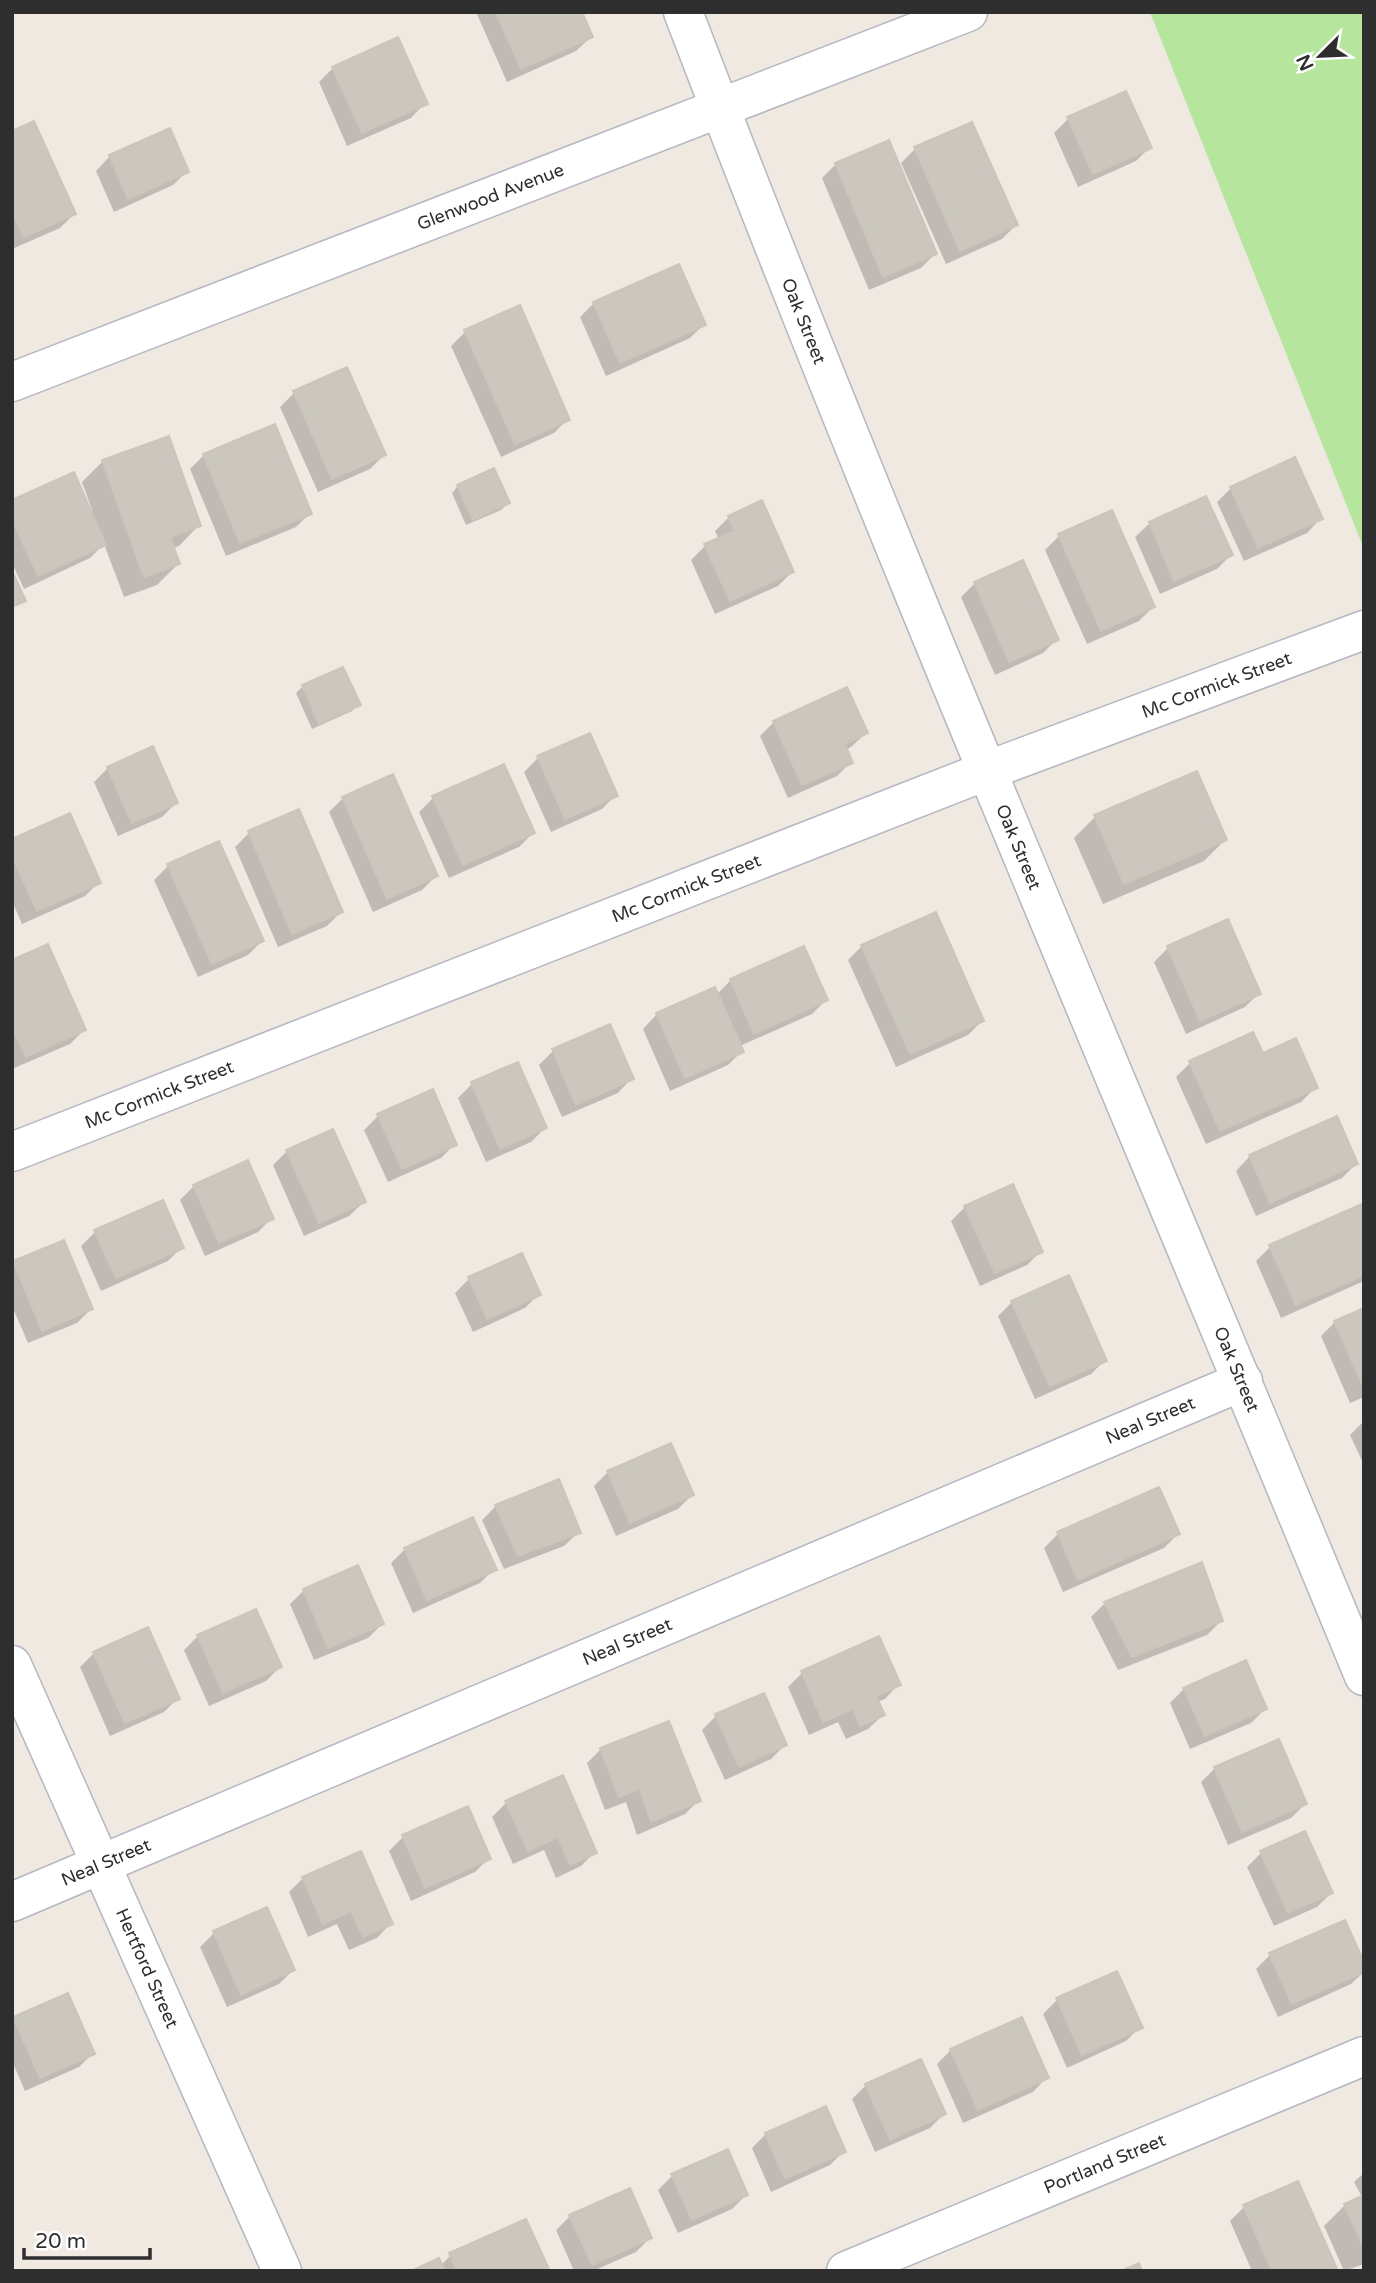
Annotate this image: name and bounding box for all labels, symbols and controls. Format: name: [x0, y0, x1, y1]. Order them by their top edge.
north arrow: [1285, 21, 1355, 91]
text: N: [1292, 51, 1319, 74]
street label: Glenwood Avenue: [414, 158, 567, 235]
street label: Oak Street: [777, 275, 831, 367]
street label: Mc Cormick Street: [1139, 647, 1295, 723]
street label: Oak Street: [991, 801, 1046, 893]
street label: Mc Cormick Street: [609, 849, 764, 927]
street label: Mc Cormick Street: [81, 1055, 237, 1133]
street label: Oak Street: [1209, 1323, 1264, 1415]
street label: Neal Street: [1102, 1392, 1198, 1449]
street label: Neal Street: [579, 1613, 675, 1670]
street label: Neal Street: [58, 1834, 154, 1891]
street label: Hertford Street: [111, 1905, 183, 2032]
street label: Portland Street: [1040, 2129, 1169, 2199]
scale bar: [24, 2216, 150, 2260]
text: 20 m: [35, 2229, 86, 2254]

